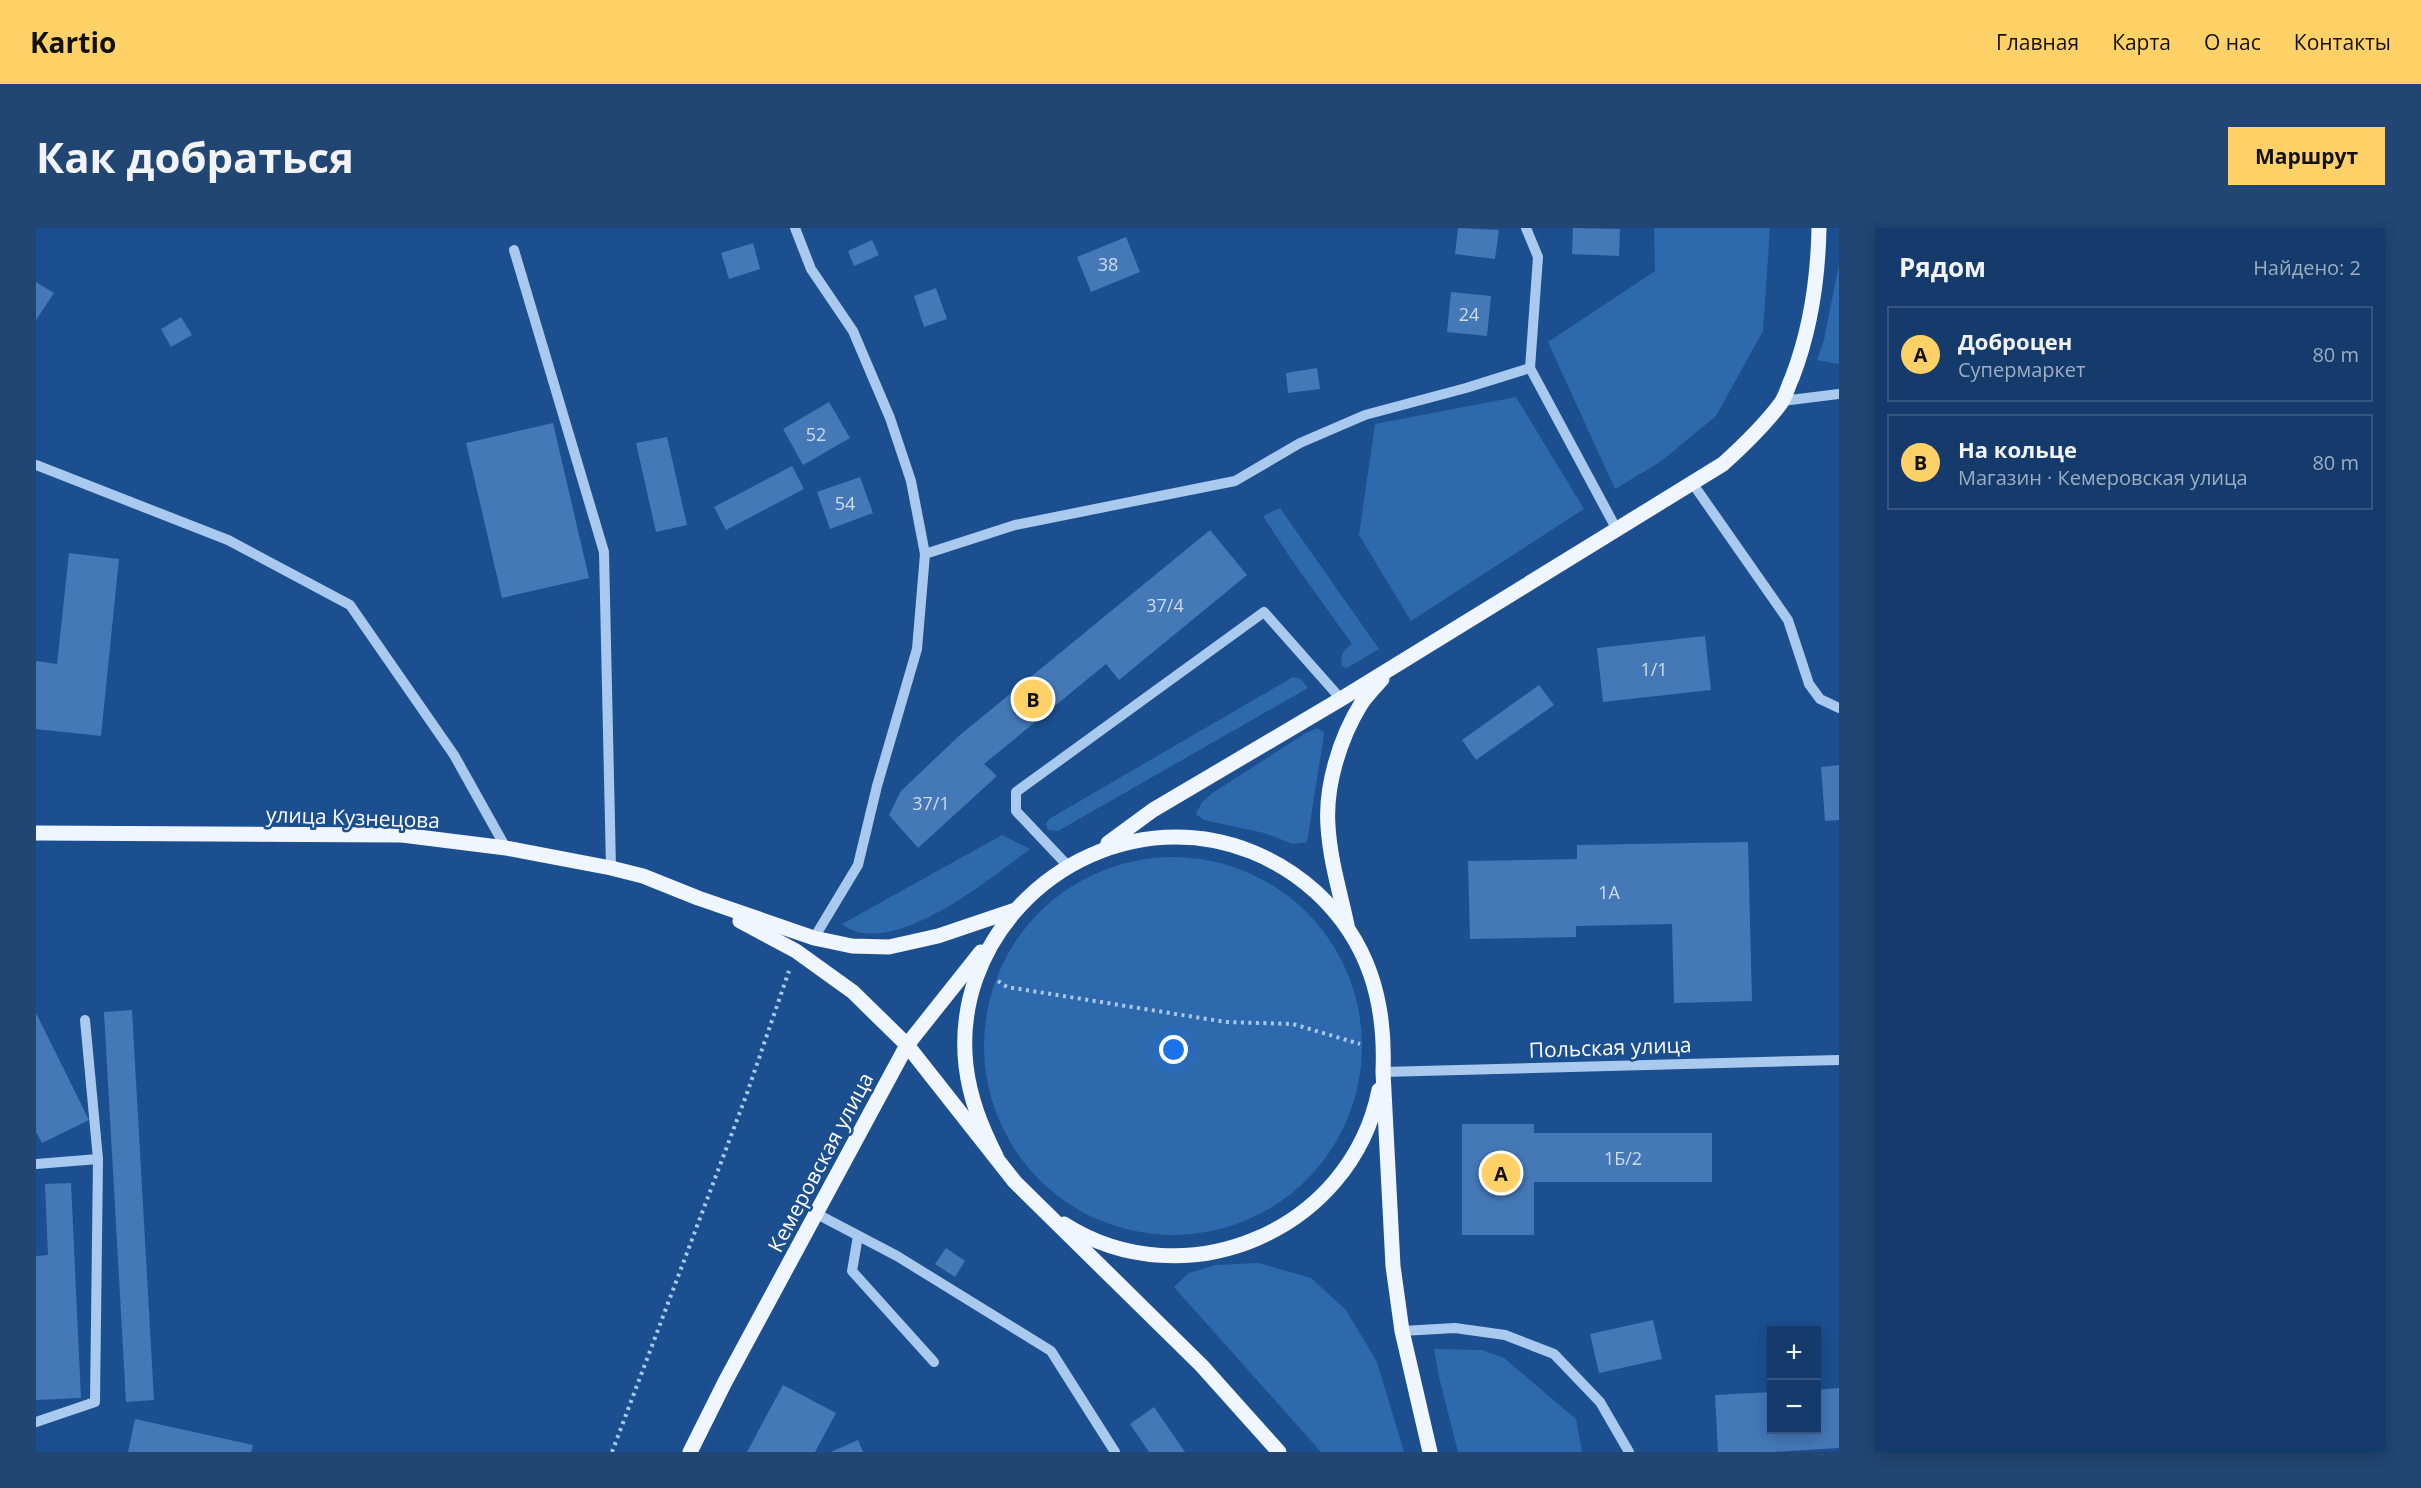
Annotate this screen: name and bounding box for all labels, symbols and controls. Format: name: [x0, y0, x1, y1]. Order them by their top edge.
text: Kartio: [30, 23, 116, 61]
text: Главная: [1996, 28, 2079, 56]
text: Карта: [2112, 28, 2171, 56]
text: О нас: [2204, 28, 2261, 56]
text: Контакты: [2294, 28, 2391, 56]
button: Маршрут: [2228, 127, 2385, 185]
text: Как добраться: [36, 128, 354, 185]
text: Рядом: [1899, 249, 1986, 285]
house number: 38: [1098, 252, 1118, 276]
text: Найдено: 2: [2253, 254, 2361, 281]
house number: 24: [1459, 302, 1479, 326]
text: Доброцен: [1958, 326, 2072, 356]
text: A: [1914, 341, 1927, 368]
text: 80 m: [2312, 341, 2359, 368]
text: Супермаркет: [1958, 356, 2085, 383]
house number: 52: [806, 422, 826, 446]
text: На кольце: [1958, 434, 2077, 464]
text: B: [1914, 449, 1927, 476]
text: 80 m: [2312, 449, 2359, 476]
text: Магазин · Кемеровская улица: [1958, 464, 2248, 491]
house number: 54: [835, 491, 855, 515]
house number: 37/4: [1146, 593, 1184, 617]
house number: 1/1: [1640, 657, 1668, 681]
pin: B: [1014, 676, 1052, 722]
house number: 37/1: [912, 791, 950, 815]
street label: улица Кузнецова: [265, 800, 441, 834]
house number: 1А: [1598, 880, 1620, 904]
street label: Польская улица: [1528, 1030, 1692, 1064]
your location: [1159, 1035, 1188, 1064]
street label: Кемеровская улица: [761, 1067, 879, 1257]
house number: 1Б/2: [1604, 1146, 1642, 1170]
pin: A: [1482, 1150, 1520, 1196]
map controls: [1767, 1326, 1821, 1434]
button: +: [1767, 1326, 1821, 1380]
button: −: [1767, 1380, 1821, 1434]

